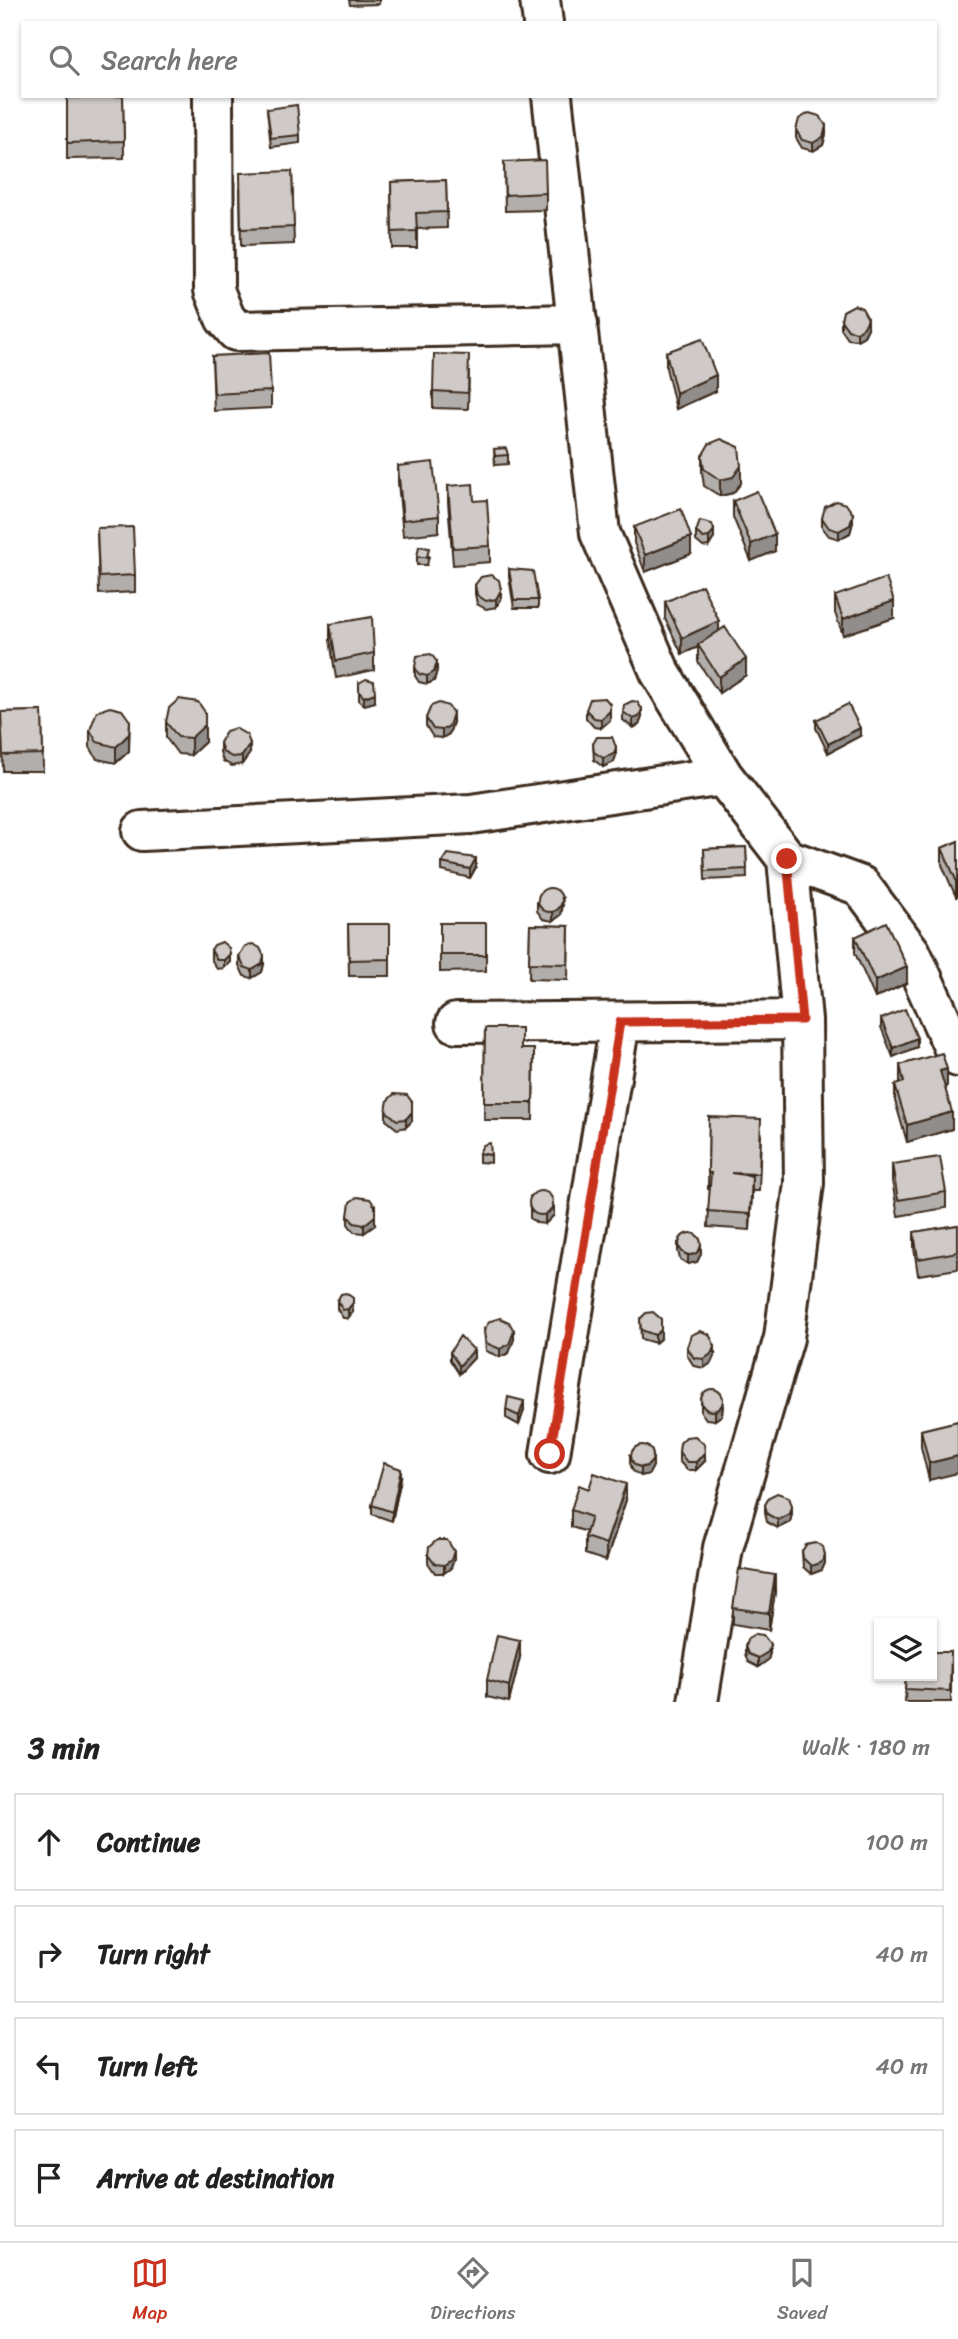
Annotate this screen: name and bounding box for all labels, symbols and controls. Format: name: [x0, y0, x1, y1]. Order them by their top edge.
search box: [21, 21, 937, 98]
text: Search here: [101, 37, 238, 83]
icon: search: [45, 41, 83, 79]
route end: [771, 843, 802, 874]
route start: [534, 1438, 565, 1469]
map controls: [874, 1618, 937, 1681]
button: layers: [874, 1618, 937, 1681]
text: 3 min: [28, 1721, 100, 1775]
text: Walk · 180 m: [802, 1727, 930, 1768]
text: Continue: [97, 1819, 200, 1865]
text: 100 m: [865, 1822, 928, 1863]
icon: ahead: [30, 1823, 68, 1861]
text: Turn right: [97, 1931, 210, 1977]
text: 40 m: [875, 1934, 928, 1975]
icon: right: [30, 1935, 68, 1973]
text: Turn left: [97, 2043, 197, 2089]
text: 40 m: [875, 2046, 928, 2087]
icon: left: [30, 2047, 68, 2085]
text: Arrive at destination: [97, 2155, 334, 2201]
icon: arrive: [30, 2159, 68, 2197]
tab: Map: [131, 2254, 169, 2329]
tab: Directions: [430, 2254, 516, 2329]
tab: Saved: [777, 2254, 827, 2329]

